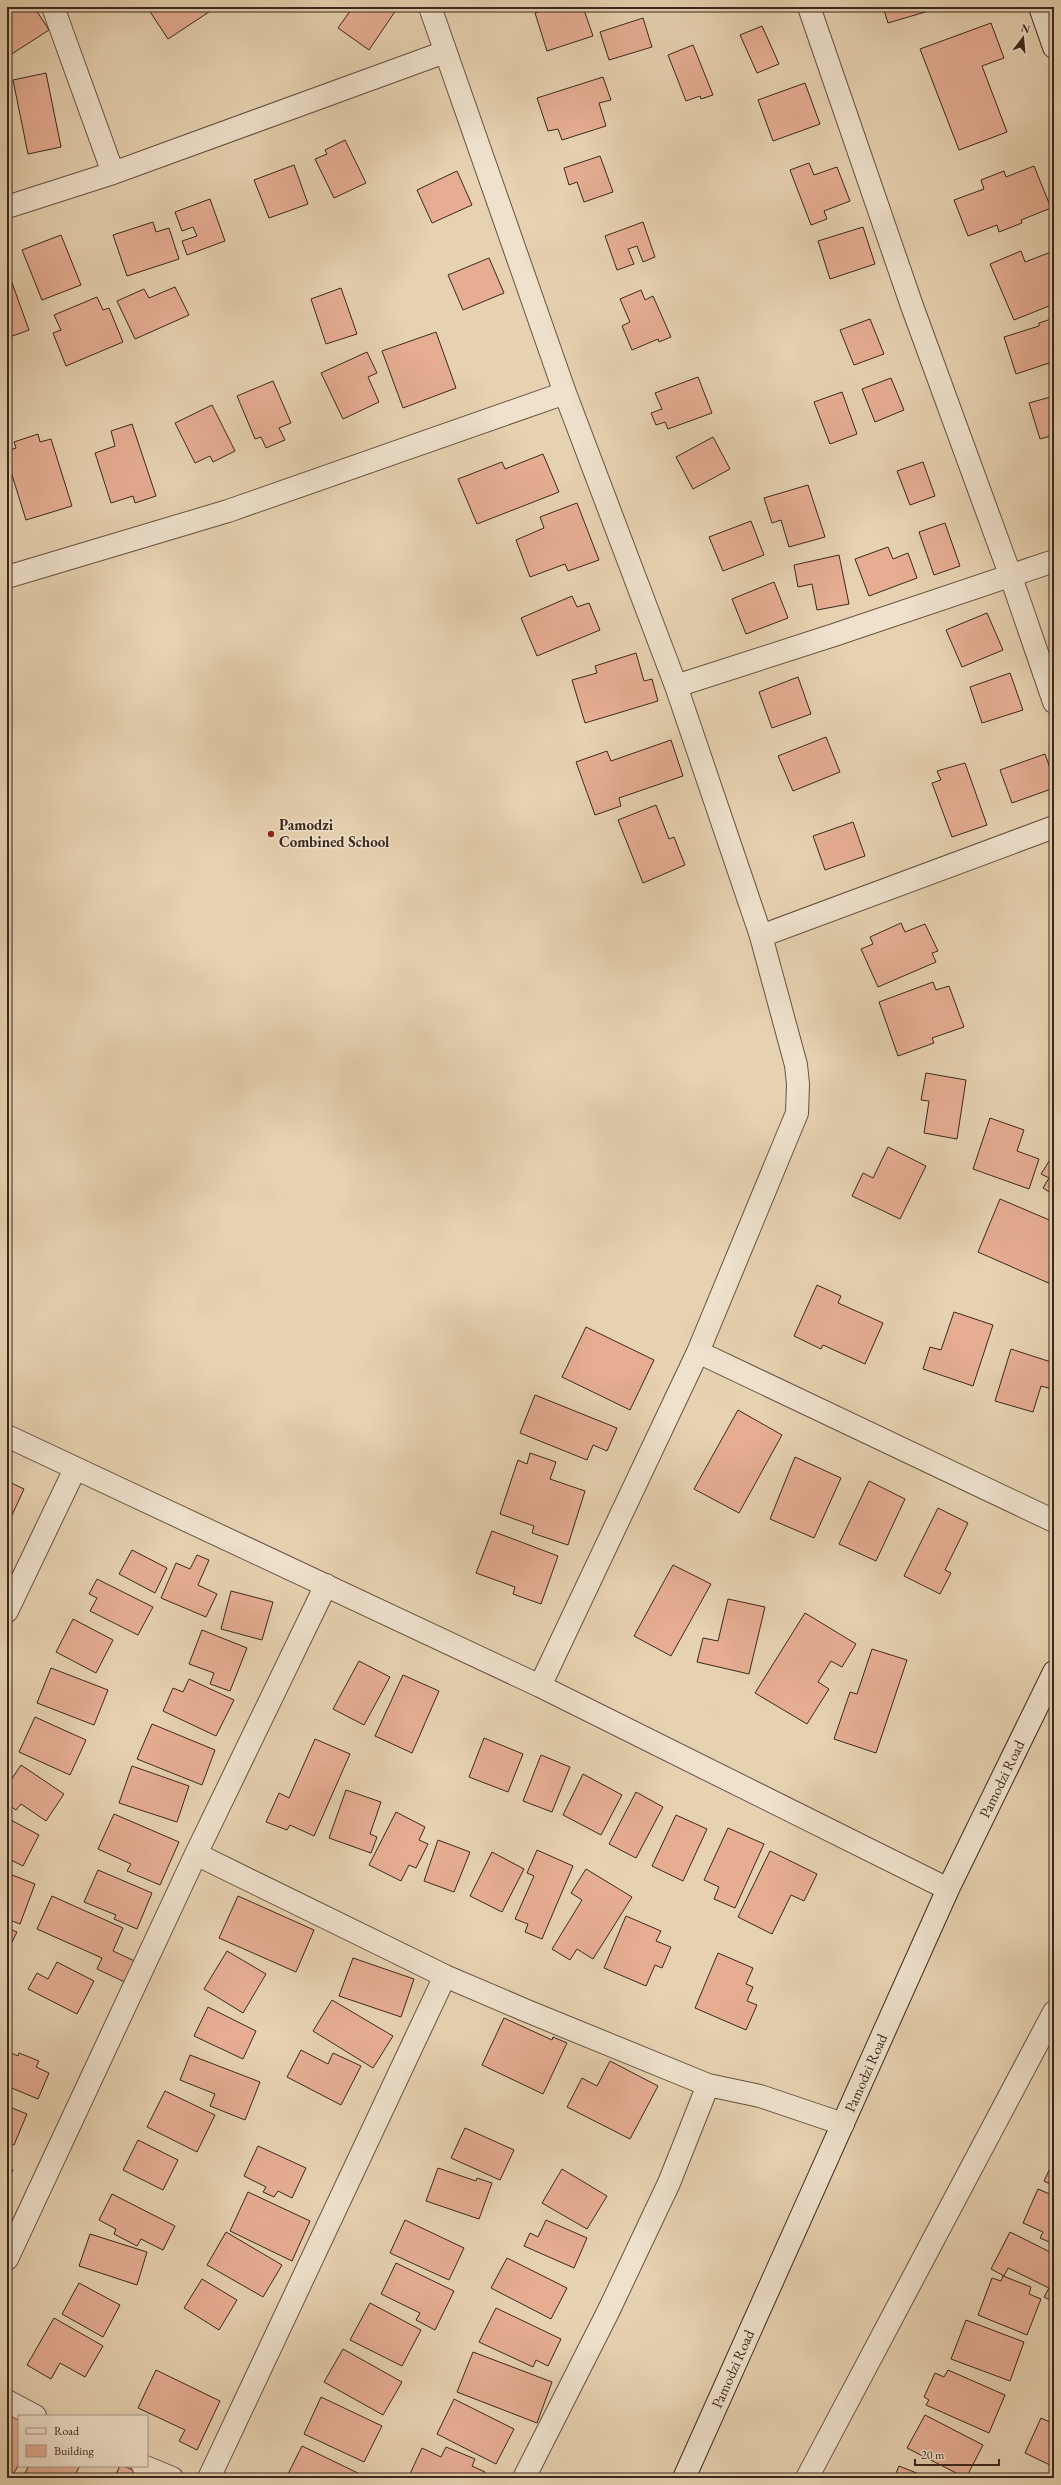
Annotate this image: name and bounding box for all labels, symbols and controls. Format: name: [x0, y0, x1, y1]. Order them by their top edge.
north arrow: [1003, 18, 1043, 58]
text: N: [1020, 20, 1032, 36]
place label: Pamodzi Combined School: [279, 815, 390, 851]
marker: Pamodzi Combined School: [266, 829, 276, 839]
street label: Pamodzi Road: [975, 1737, 1029, 1821]
street label: Pamodzi Road: [840, 2030, 891, 2115]
street label: Pamodzi Road: [707, 2326, 758, 2411]
legend: [18, 2415, 148, 2467]
text: Road: [54, 2423, 80, 2439]
scale bar: [915, 2441, 999, 2467]
text: Building: [54, 2443, 95, 2459]
text: 20 m: [921, 2447, 945, 2463]

